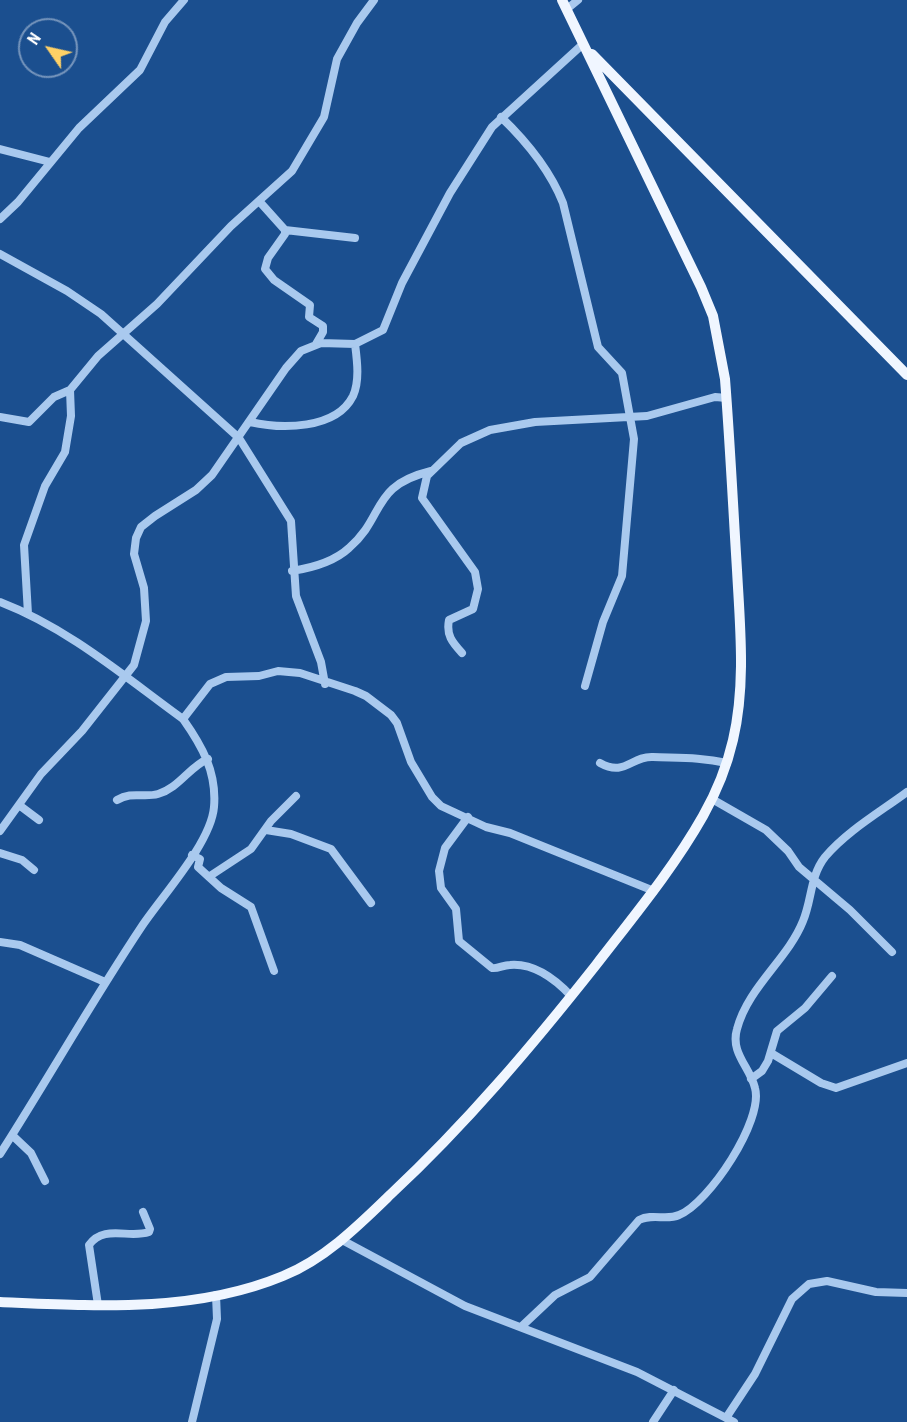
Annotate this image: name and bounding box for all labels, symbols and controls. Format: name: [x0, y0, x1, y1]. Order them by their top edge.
north arrow: [18, 18, 78, 78]
text: N: [24, 29, 45, 48]

